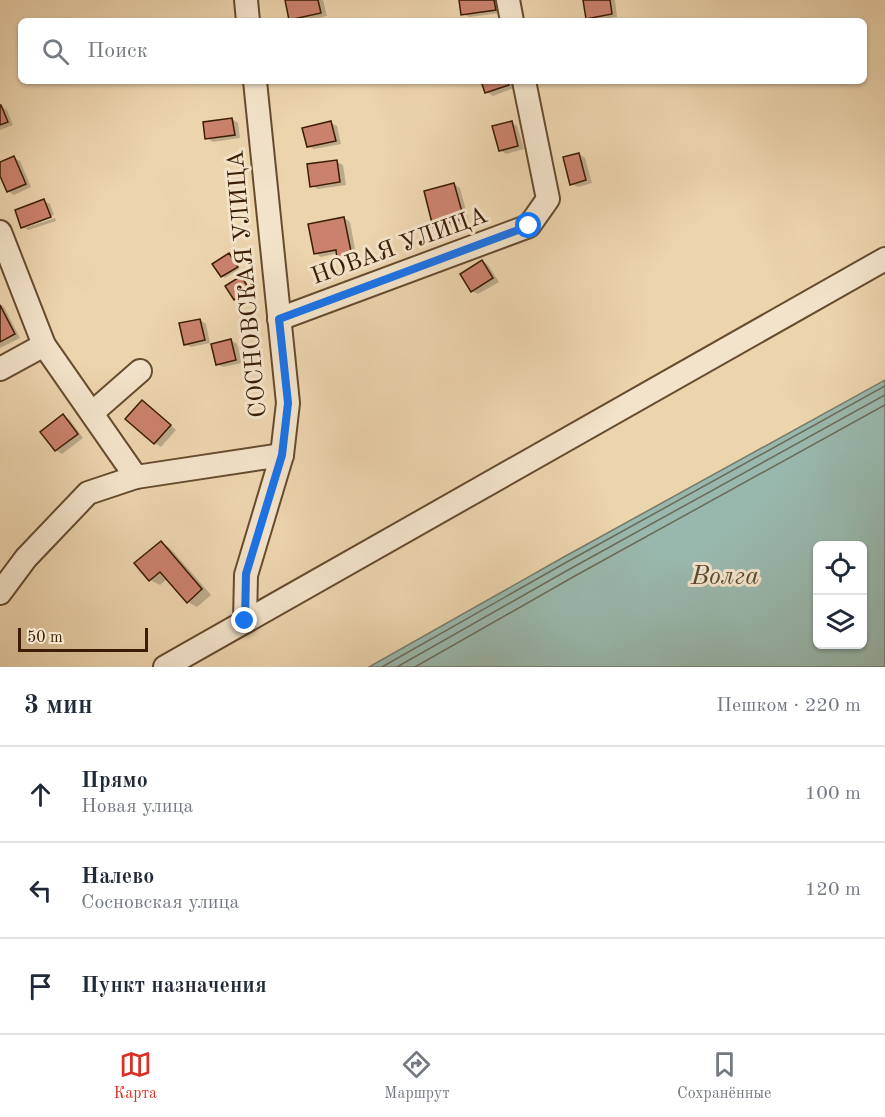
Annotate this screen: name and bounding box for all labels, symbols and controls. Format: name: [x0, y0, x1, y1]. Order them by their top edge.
search box: [18, 18, 867, 84]
icon: search: [39, 35, 72, 68]
text: Поиск: [87, 40, 148, 62]
street label: СОСНОВСКАЯ УЛИЦА: [224, 149, 272, 419]
street label: НОВАЯ УЛИЦА: [308, 204, 491, 290]
route start: [515, 212, 541, 238]
map controls: [813, 541, 867, 649]
button: locate: [813, 541, 867, 595]
water label: Волга: [690, 564, 759, 590]
button: layers: [813, 595, 867, 649]
route end: [231, 607, 257, 633]
scale bar: [18, 625, 148, 652]
text: 50 m: [27, 630, 63, 646]
text: 3 мин: [24, 693, 93, 719]
text: Пешком · 220 m: [716, 696, 861, 716]
text: Прямо: [81, 770, 148, 792]
icon: ahead: [24, 778, 57, 811]
text: 100 m: [805, 784, 861, 804]
text: Новая улица: [81, 797, 193, 817]
text: Налево: [81, 866, 154, 888]
icon: left: [24, 874, 57, 907]
text: 120 m: [805, 880, 861, 900]
text: Сосновская улица: [81, 893, 239, 913]
icon: arrive: [24, 970, 57, 1003]
text: Пункт назначения: [81, 975, 267, 997]
tab: Карта: [114, 1048, 157, 1104]
tab: Маршрут: [384, 1048, 450, 1104]
tab: Сохранённые: [677, 1048, 771, 1104]

